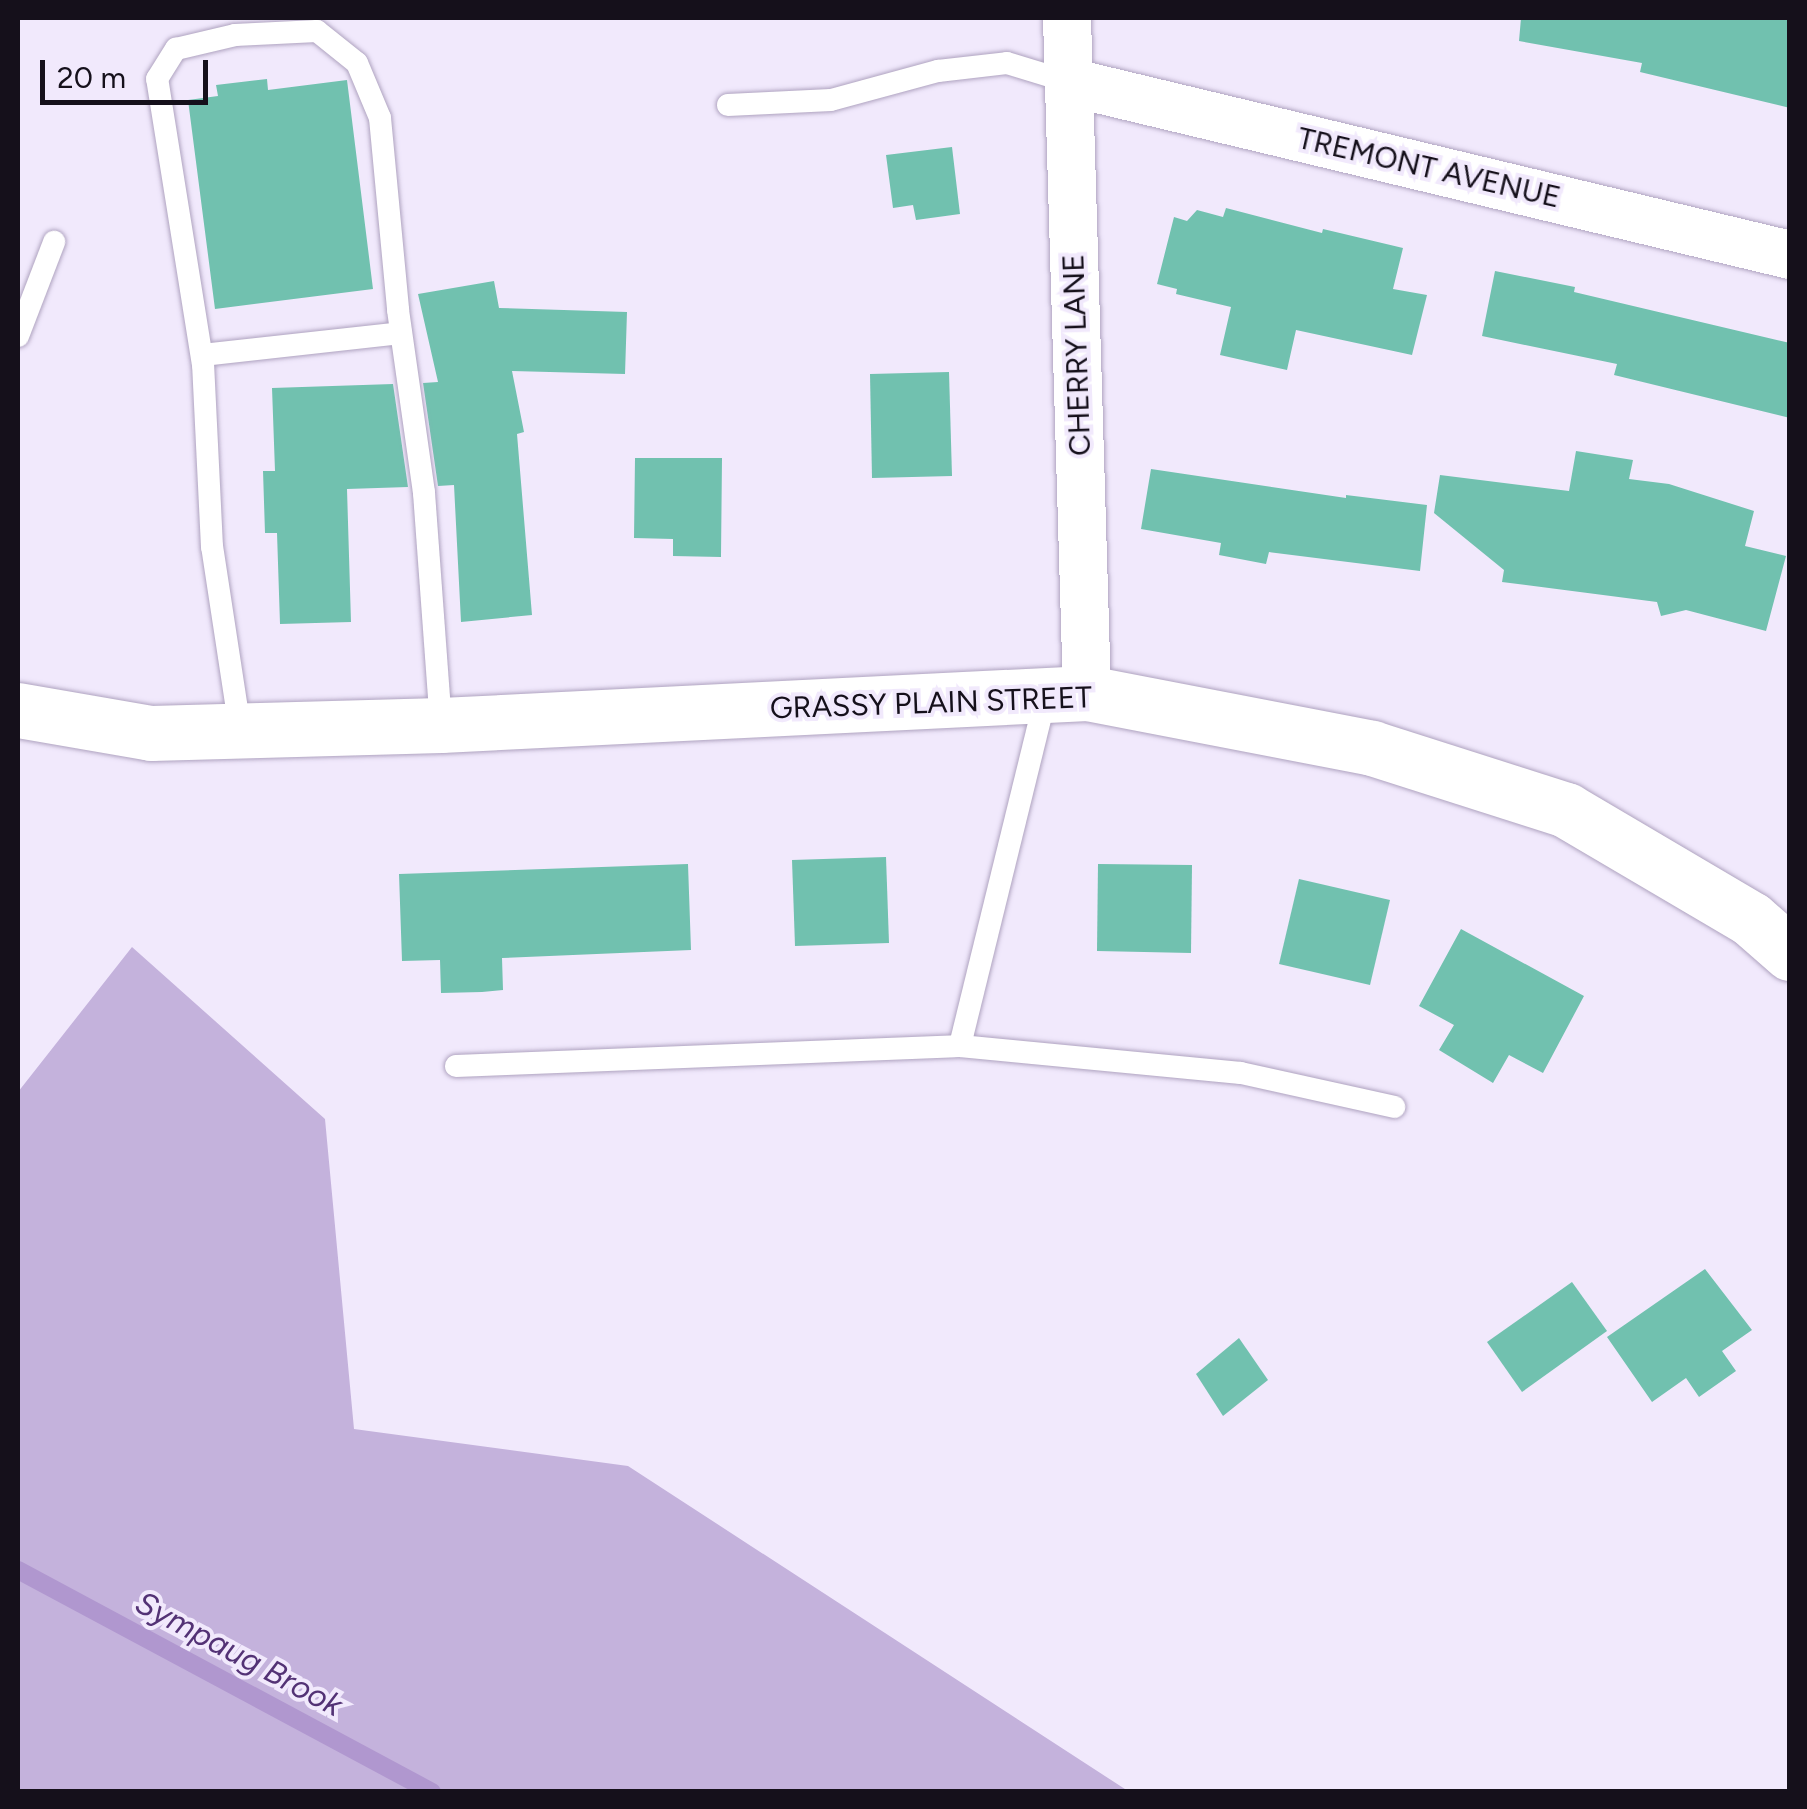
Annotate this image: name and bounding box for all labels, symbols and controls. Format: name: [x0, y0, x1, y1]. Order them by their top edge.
scale bar: [45, 40, 212, 102]
text: 20 m: [57, 59, 126, 96]
street label: TREMONT AVENUE: [1294, 120, 1564, 216]
street label: CHERRY LANE: [1055, 253, 1099, 457]
street label: GRASSY PLAIN STREET: [769, 679, 1093, 727]
water label: Sympaug Brook: [129, 1583, 349, 1725]

